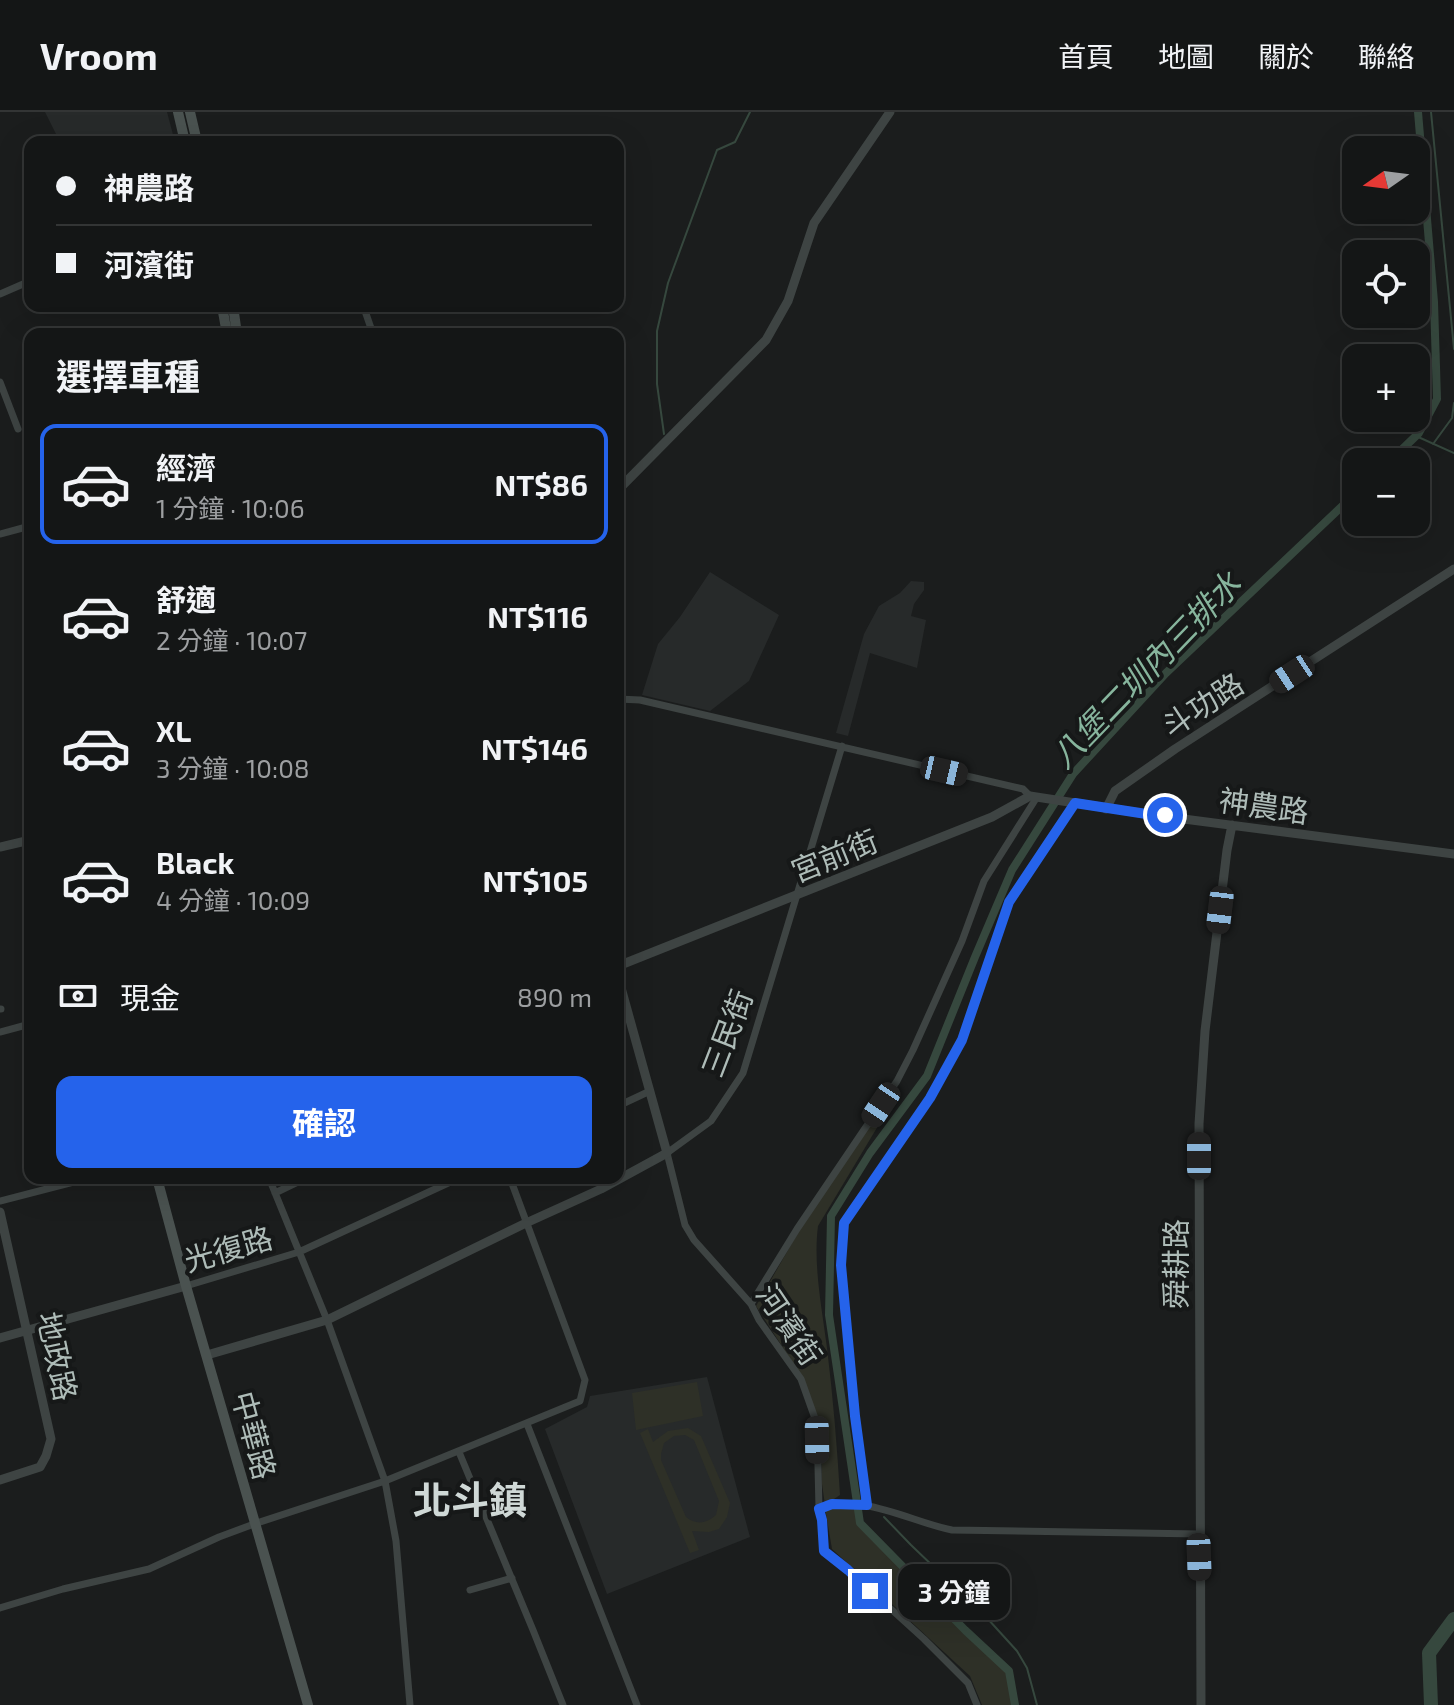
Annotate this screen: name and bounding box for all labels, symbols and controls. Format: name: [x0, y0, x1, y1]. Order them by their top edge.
text: Vroom: [40, 32, 158, 78]
text: 首頁: [1058, 39, 1114, 73]
text: 地圖: [1158, 39, 1214, 73]
text: 關於: [1258, 39, 1314, 73]
text: 聯絡: [1358, 39, 1414, 73]
north arrow: [1342, 136, 1430, 224]
map controls: [1342, 136, 1430, 536]
text: 神農路: [104, 169, 194, 205]
button: locate: [1342, 240, 1430, 328]
text: 河濱街: [104, 246, 194, 282]
button: +: [1342, 344, 1430, 432]
text: 選擇車種: [56, 354, 200, 397]
icon: car: [60, 448, 132, 520]
button: −: [1342, 448, 1430, 536]
text: 經濟: [156, 449, 216, 485]
text: NT$86: [494, 466, 588, 502]
text: 1 分鐘 · 10:06: [156, 492, 305, 523]
water label: 八堡二圳內三排水: [1042, 562, 1249, 774]
icon: car: [60, 580, 132, 652]
text: 舒適: [156, 581, 216, 617]
text: NT$116: [487, 598, 588, 634]
text: 2 分鐘 · 10:07: [156, 624, 307, 655]
car: [1265, 651, 1319, 697]
street label: 斗功路: [1154, 664, 1250, 744]
icon: car: [60, 712, 132, 784]
text: XL: [156, 712, 191, 748]
text: NT$146: [481, 730, 588, 766]
text: 3 分鐘 · 10:08: [156, 752, 310, 783]
car: [918, 754, 970, 788]
street label: 神農路: [1217, 781, 1311, 829]
route start: [1147, 797, 1183, 833]
street label: 宮前街: [786, 821, 882, 889]
icon: car: [60, 844, 132, 916]
text: Black: [156, 844, 234, 880]
text: NT$105: [482, 862, 588, 898]
text: 4 分鐘 · 10:09: [156, 884, 310, 915]
car: [1205, 885, 1235, 935]
icon: cash: [56, 974, 100, 1018]
text: 現金: [120, 979, 180, 1015]
text: 890 m: [517, 981, 592, 1012]
street label: 三民街: [693, 985, 759, 1081]
button: 確認: [56, 1076, 592, 1168]
car: [858, 1078, 904, 1132]
car: [1187, 1132, 1211, 1180]
street label: 光復路: [180, 1218, 276, 1278]
street label: 舜耕路: [1157, 1219, 1193, 1309]
street label: 河濱街: [750, 1277, 830, 1371]
street label: 地政路: [31, 1308, 85, 1404]
street label: 中華路: [226, 1387, 284, 1483]
car: [805, 1416, 829, 1464]
district label: 北斗鎮: [413, 1476, 527, 1522]
car: [1186, 1533, 1212, 1581]
callout: 3 分鐘: [898, 1563, 1010, 1619]
route end: [852, 1573, 888, 1609]
text: 3 分鐘: [918, 1576, 990, 1607]

